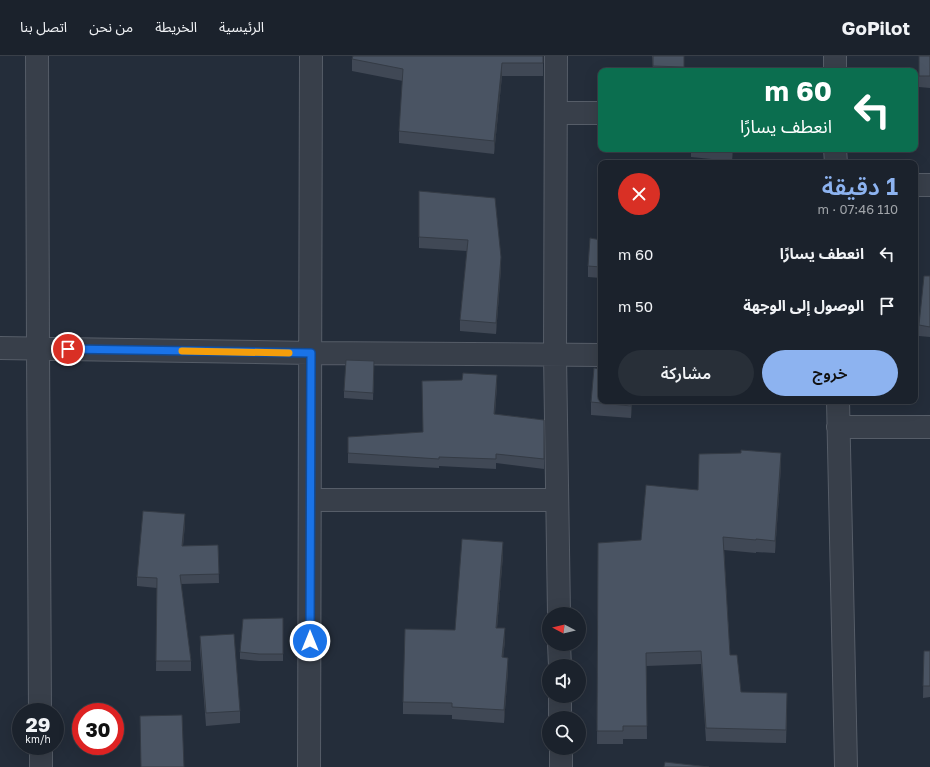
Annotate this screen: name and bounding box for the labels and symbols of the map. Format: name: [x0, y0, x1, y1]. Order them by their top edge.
pin: [51, 332, 85, 366]
north arrow: [542, 607, 586, 651]
position arrow: [289, 620, 331, 662]
speed limit sign: 30: [72, 703, 124, 755]

